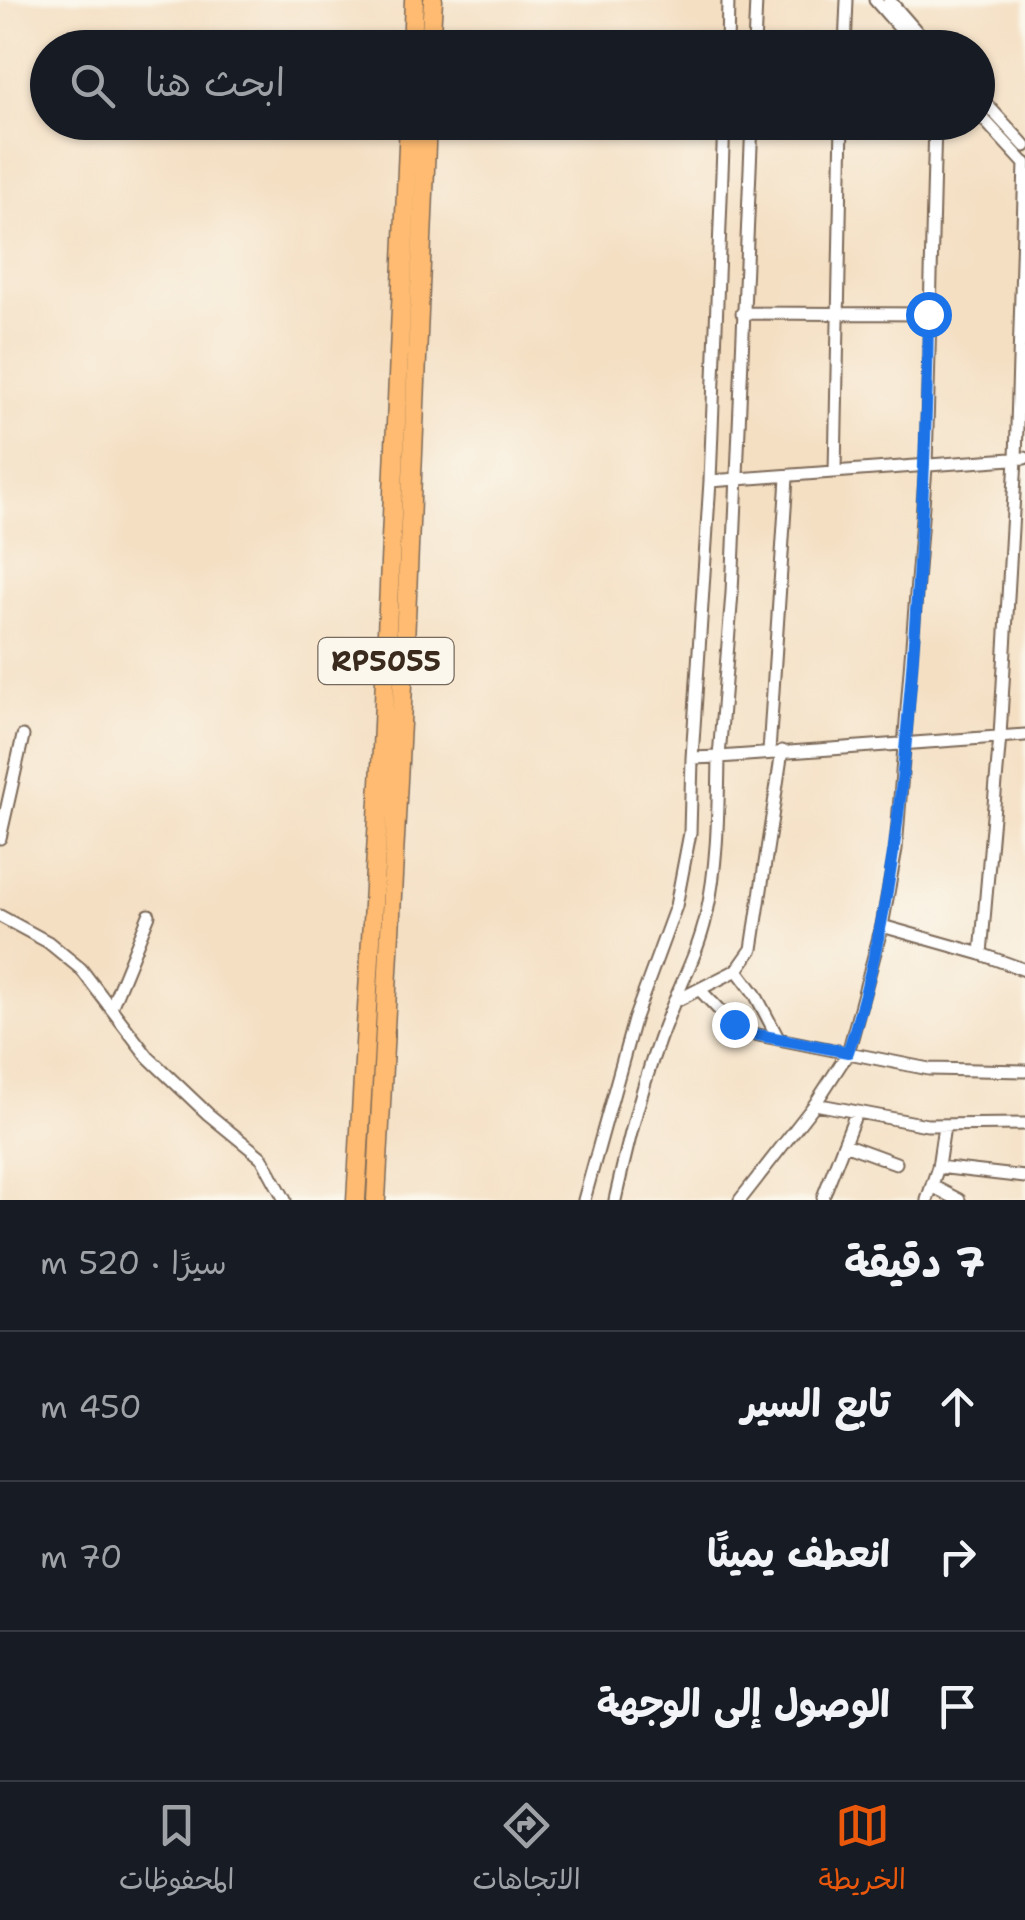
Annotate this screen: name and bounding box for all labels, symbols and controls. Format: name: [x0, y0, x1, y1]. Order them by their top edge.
search box: [30, 30, 995, 140]
text: ابحث هنا: [145, 57, 285, 108]
icon: search: [65, 58, 120, 113]
route start: [906, 292, 952, 338]
road number: RP5055: [318, 638, 454, 684]
route end: [712, 1002, 758, 1048]
text: 7 دقيقة: [844, 1234, 985, 1290]
text: سيرًا · 520 m: [40, 1241, 227, 1284]
text: تابع السير: [742, 1378, 890, 1429]
icon: ahead: [930, 1379, 985, 1434]
text: 450 m: [40, 1385, 142, 1428]
text: انعطف يمينًا: [707, 1528, 890, 1579]
icon: right: [930, 1529, 985, 1584]
text: 70 m: [40, 1535, 123, 1578]
text: الوصول إلى الوجهة: [597, 1678, 890, 1729]
icon: arrive: [930, 1679, 985, 1734]
tab: المحفوظات: [119, 1798, 234, 1904]
tab: الاتجاهات: [472, 1798, 581, 1904]
tab: الخريطة: [819, 1798, 906, 1904]

